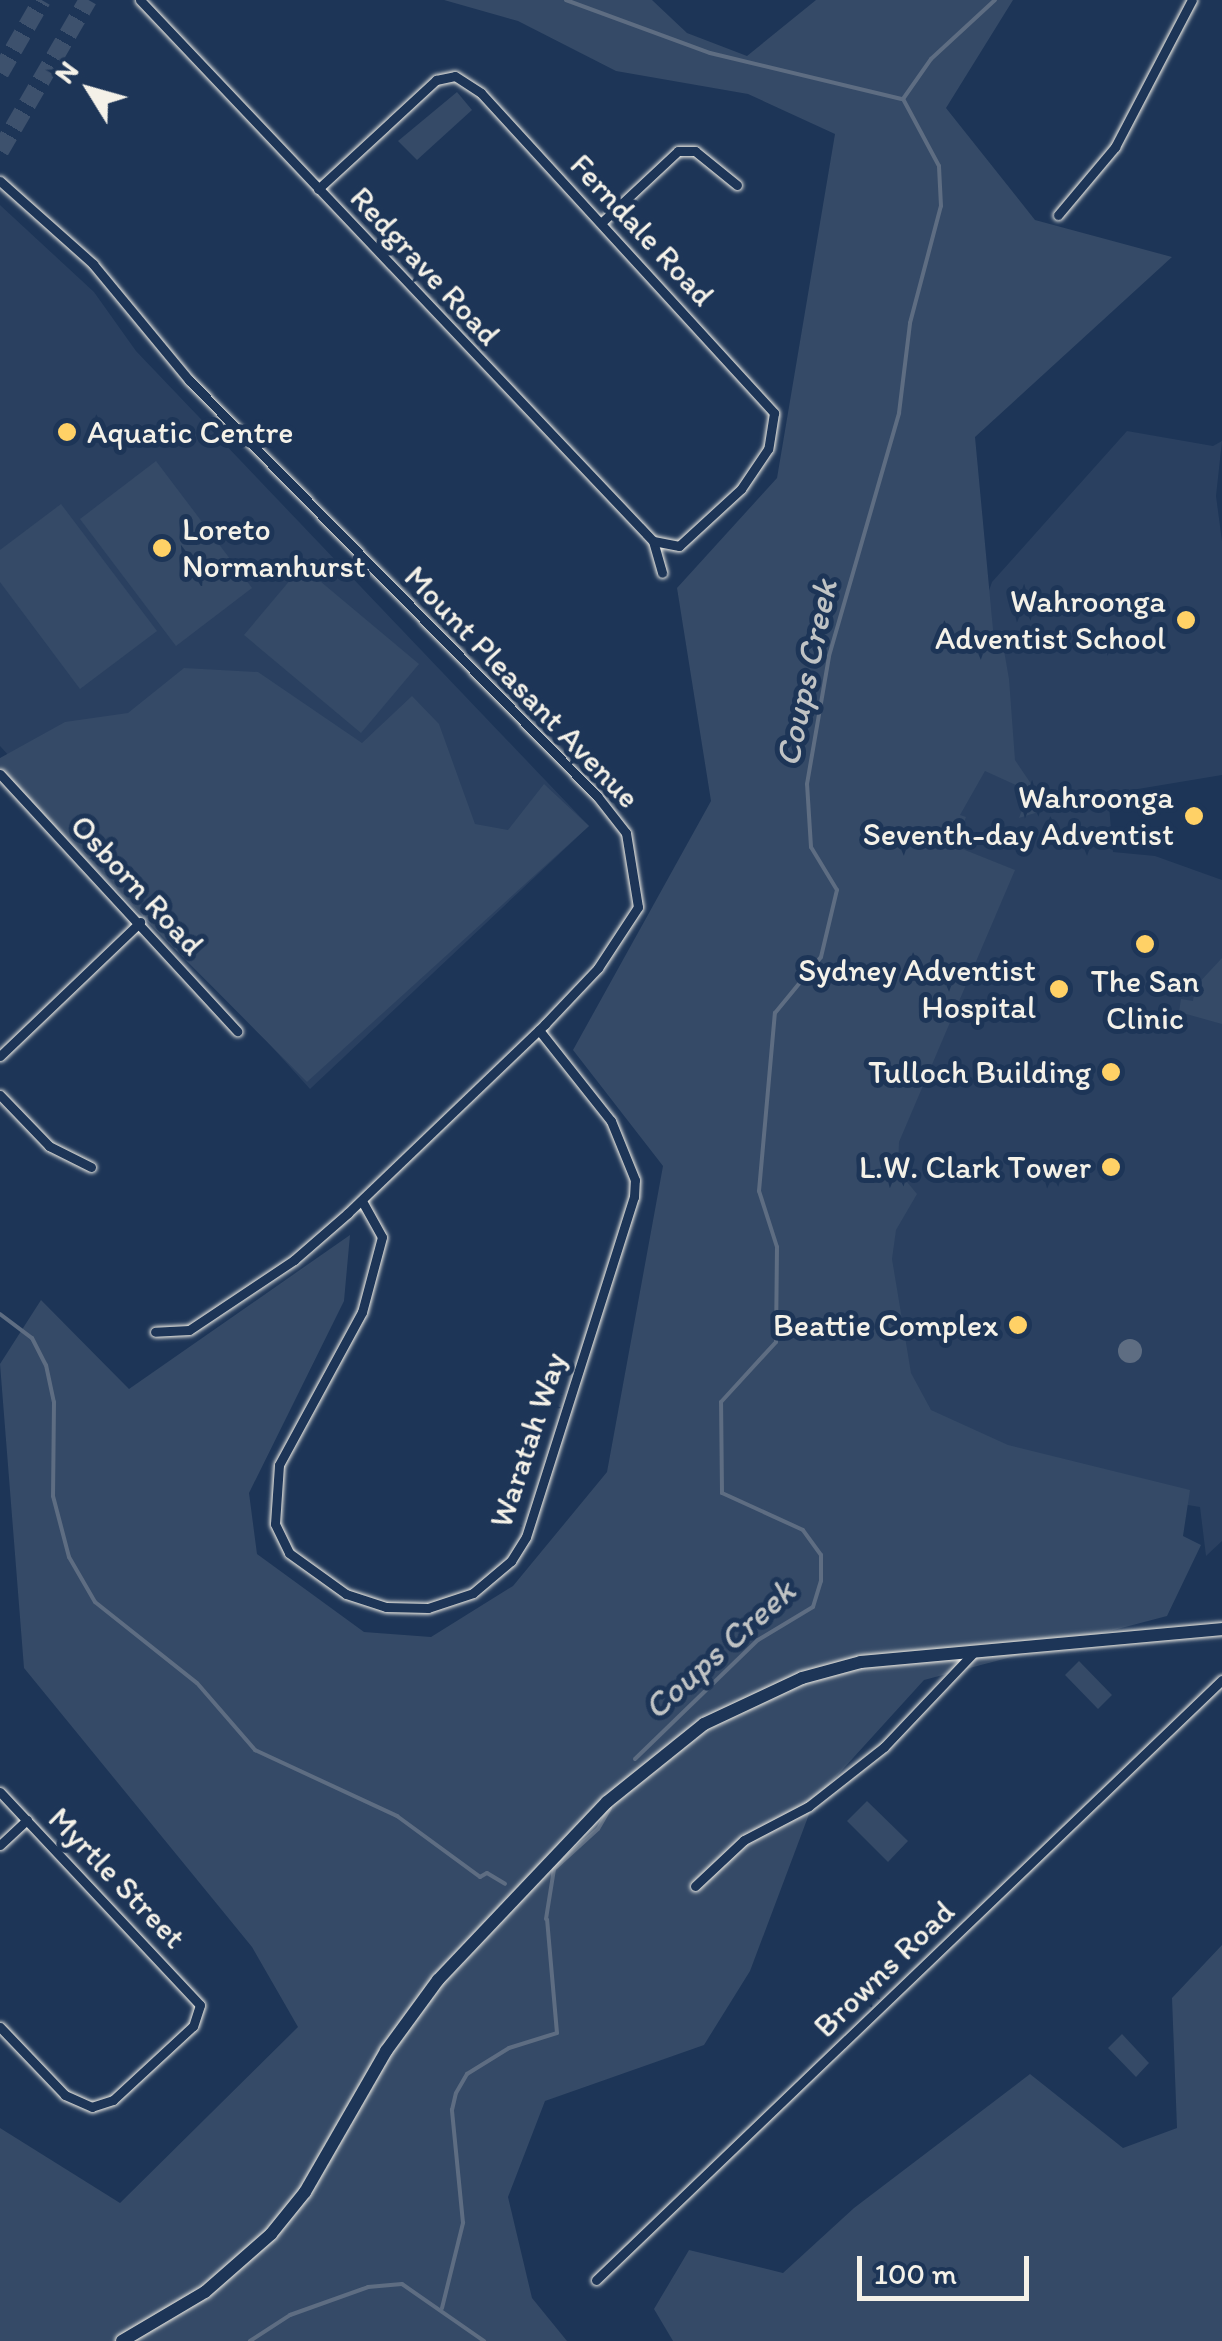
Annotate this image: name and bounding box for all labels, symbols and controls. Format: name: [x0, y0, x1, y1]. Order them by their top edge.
north arrow: [40, 40, 140, 140]
text: N: [47, 54, 85, 90]
street label: Ferndale Road: [562, 146, 722, 314]
street label: Redgrave Road: [342, 179, 508, 353]
place label: Aquatic Centre: [87, 413, 293, 451]
marker: Aquatic Centre: [56, 421, 78, 443]
place label: Loreto Normanhurst: [182, 511, 366, 586]
marker: Loreto Normanhurst: [151, 537, 173, 559]
street label: Mount Pleasant Avenue: [396, 558, 648, 816]
water label: Coups Creek: [766, 576, 846, 770]
place label: Wahroonga Adventist School: [935, 583, 1166, 658]
marker: Wahroonga Adventist School: [1175, 609, 1197, 631]
place label: Wahroonga Seventh-day Adventist: [863, 779, 1174, 854]
marker: Wahroonga Seventh-day Adventist: [1183, 805, 1205, 827]
street label: Osborn Road: [62, 807, 212, 963]
marker: The San Clinic: [1132, 931, 1158, 957]
place label: Sydney Adventist Hospital: [798, 952, 1036, 1027]
place label: The San Clinic: [1090, 963, 1200, 1038]
marker: Sydney Adventist Hospital: [1046, 976, 1072, 1002]
place label: Tulloch Building: [868, 1053, 1091, 1091]
marker: Tulloch Building: [1100, 1061, 1122, 1083]
place label: L.W. Clark Tower: [862, 1148, 1091, 1186]
marker: L.W. Clark Tower: [1100, 1156, 1122, 1178]
place label: Beattie Complex: [773, 1306, 998, 1344]
marker: Beattie Complex: [1007, 1314, 1029, 1336]
street label: Waratah Way: [482, 1348, 574, 1532]
water label: Coups Creek: [635, 1570, 803, 1728]
street label: Myrtle Street: [41, 1800, 193, 1956]
street label: Browns Road: [806, 1893, 962, 2045]
scale bar: [862, 2236, 1034, 2298]
text: 100 m: [874, 2255, 957, 2292]

